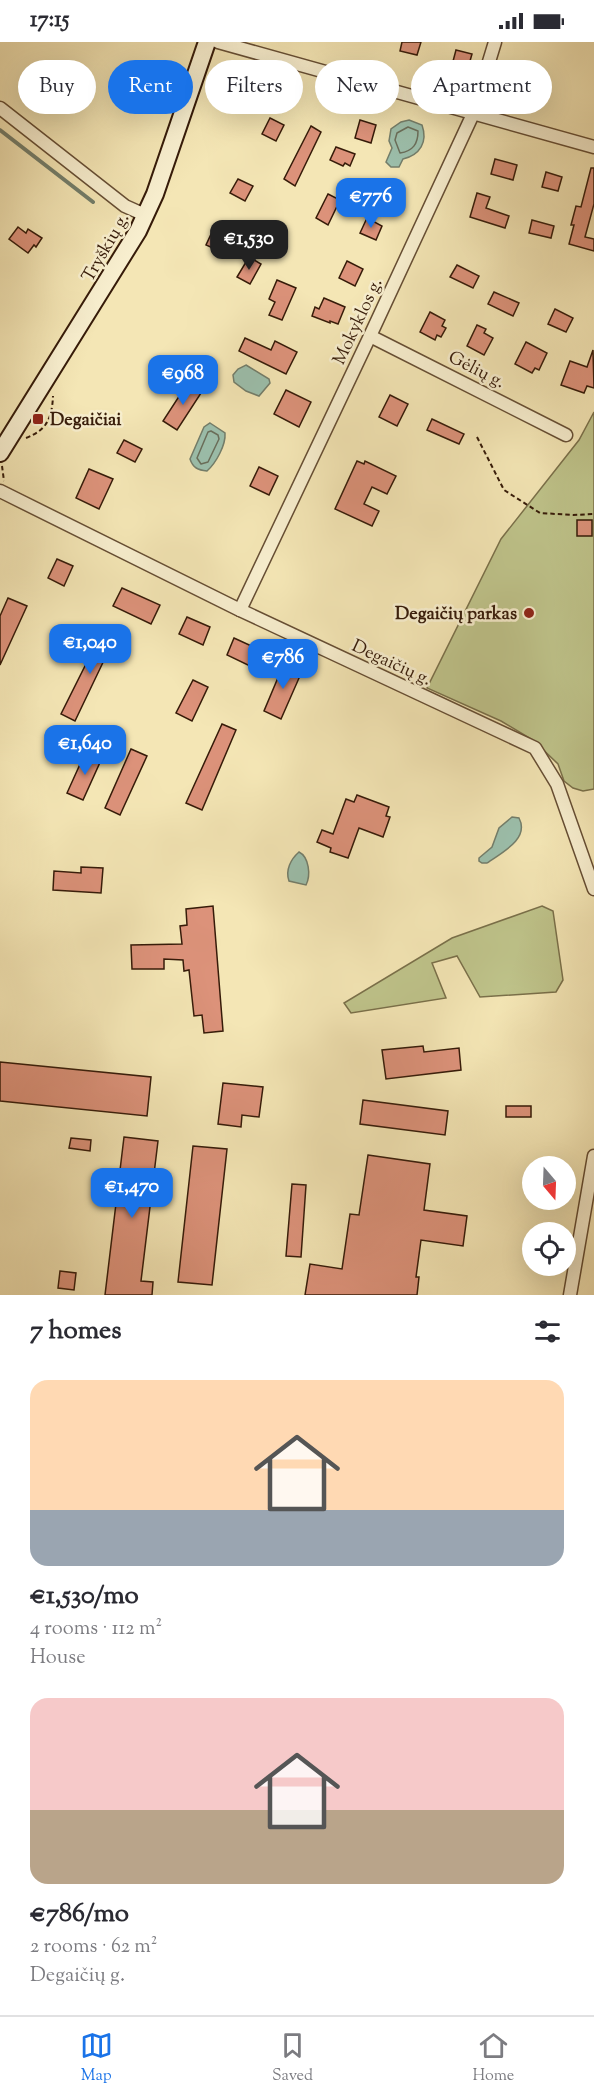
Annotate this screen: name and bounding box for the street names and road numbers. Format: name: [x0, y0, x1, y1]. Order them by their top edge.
street label: Tryškių g.: [76, 208, 137, 288]
street label: Mokyklos g.: [327, 274, 390, 370]
street label: Gėlių g.: [443, 345, 509, 396]
street label: Degaičių g.: [347, 634, 435, 694]

